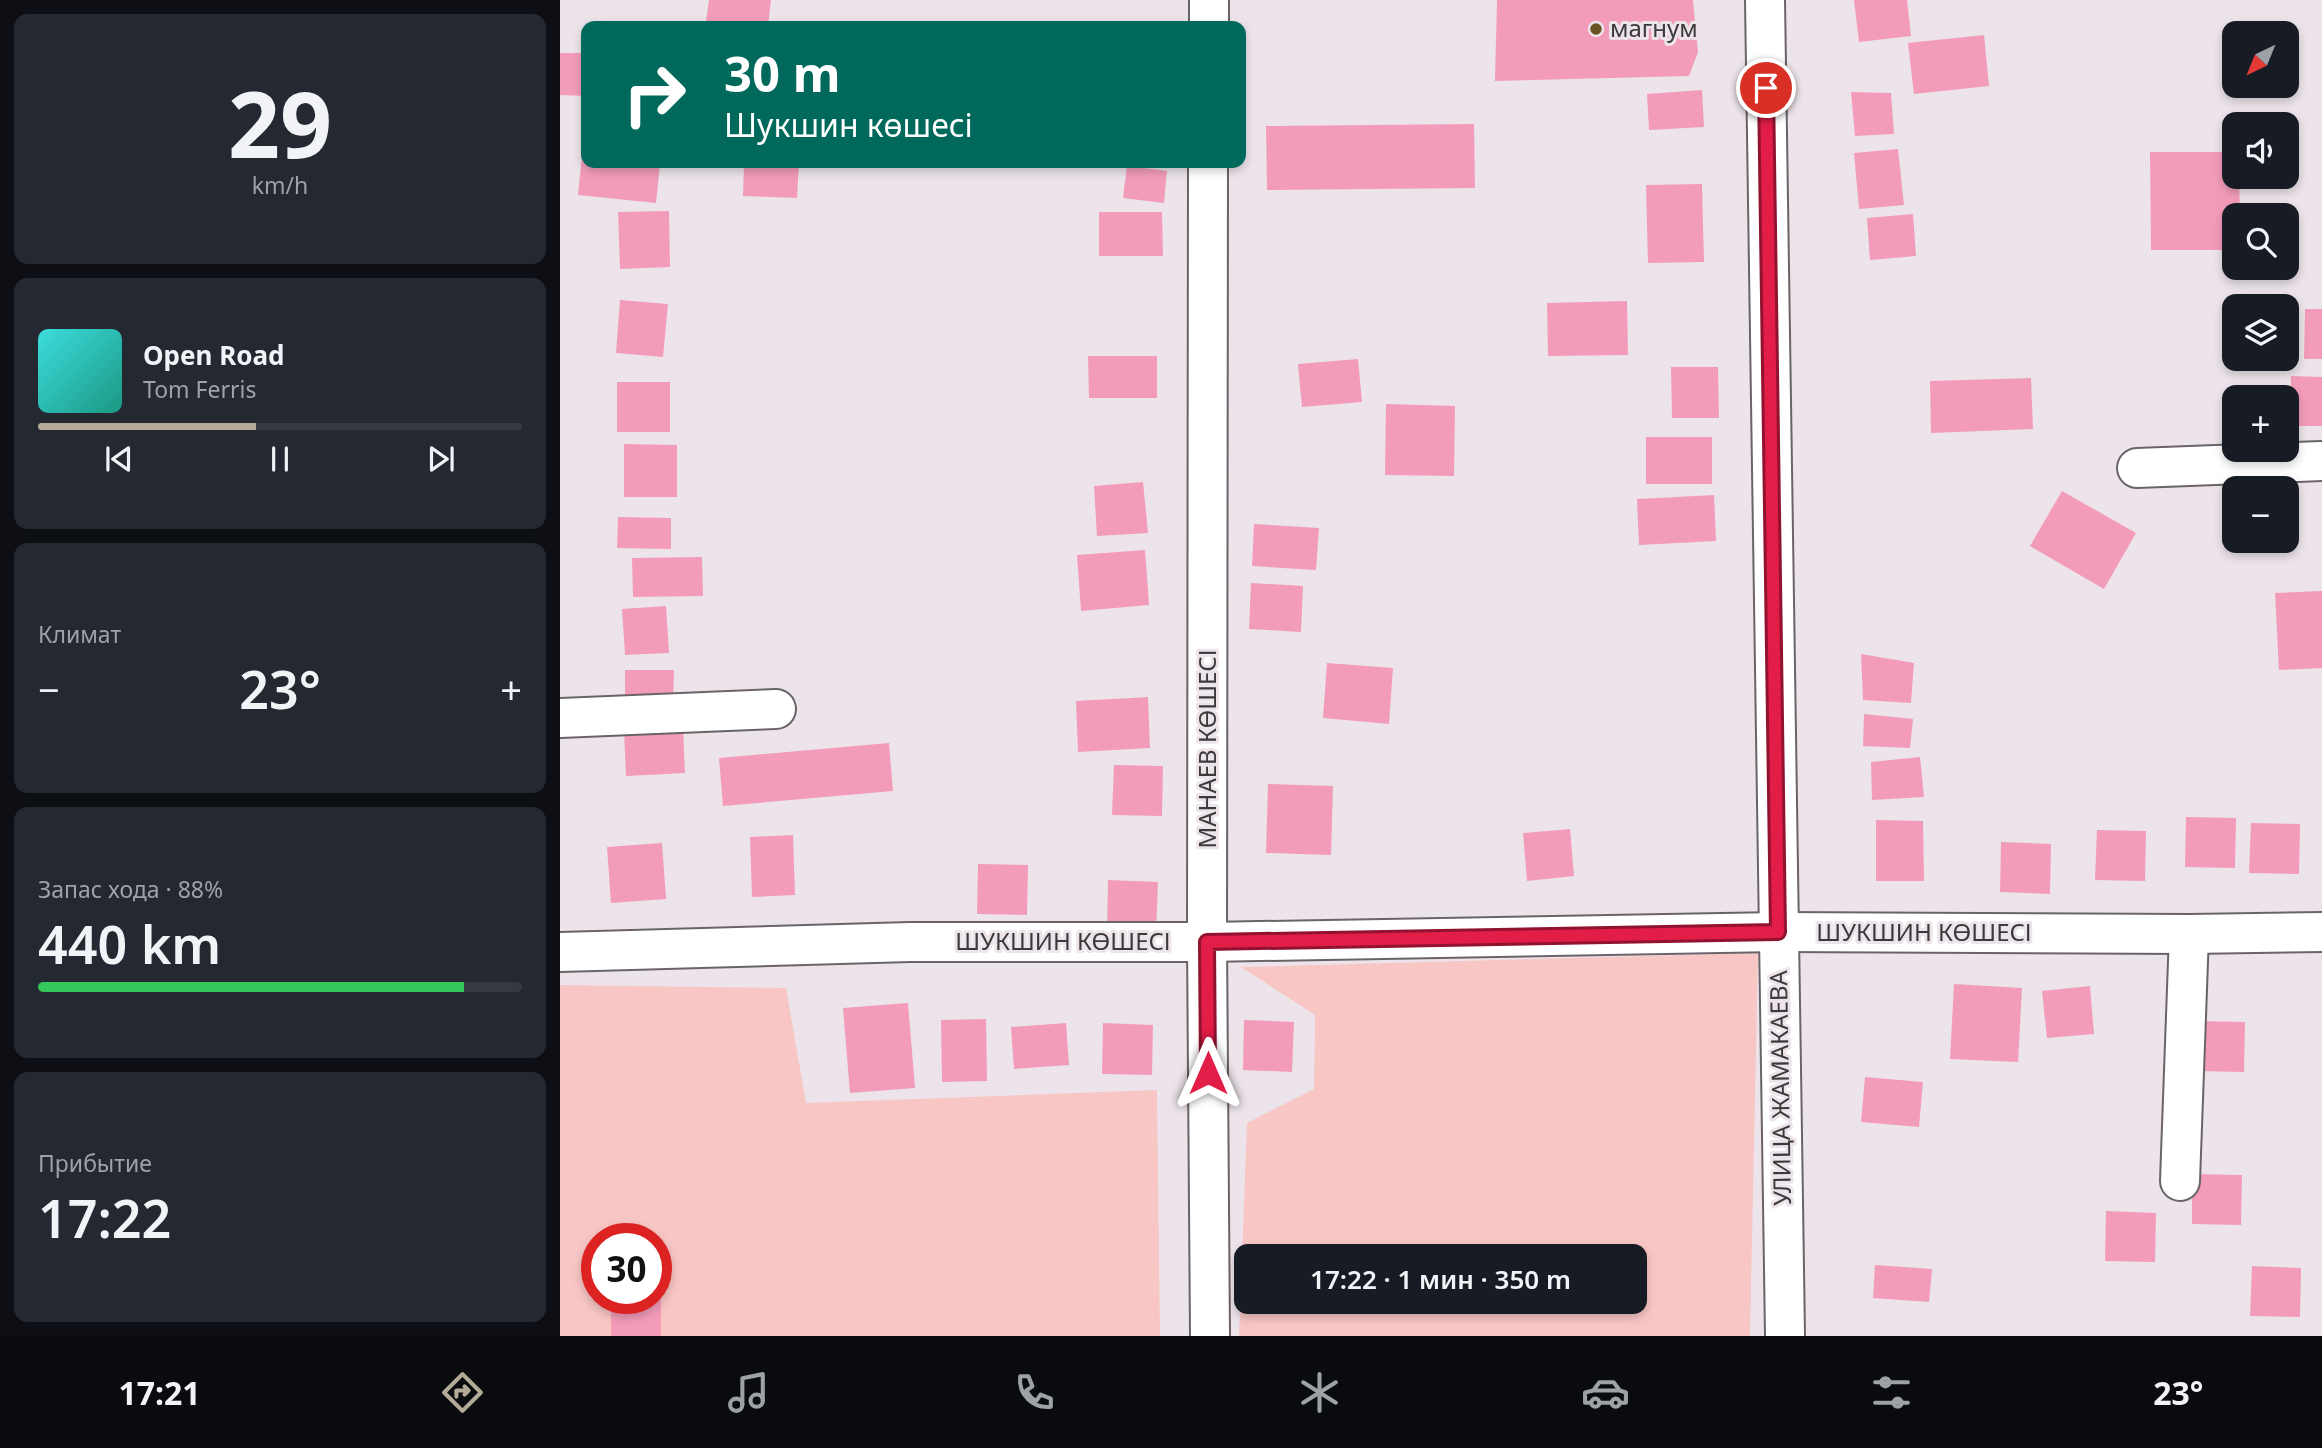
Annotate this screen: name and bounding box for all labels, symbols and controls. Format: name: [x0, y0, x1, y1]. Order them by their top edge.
place label: магнум: [1610, 11, 1698, 44]
marker: магнум: [1588, 21, 1604, 37]
north arrow: [2222, 21, 2300, 98]
map controls: [2222, 21, 2299, 553]
text: 30 m: [724, 40, 841, 106]
icon: right: [609, 49, 700, 140]
pin: [1736, 58, 1796, 118]
text: 29: [228, 61, 332, 185]
icon: arrive: [1747, 69, 1785, 107]
text: Шукшин көшесі: [724, 103, 973, 146]
button: sound: [2222, 112, 2299, 189]
text: km/h: [252, 169, 308, 201]
button: search: [2222, 203, 2299, 280]
button: layers: [2222, 294, 2299, 371]
text: Open Road: [143, 337, 285, 373]
text: Tom Ferris: [143, 373, 256, 405]
button: +: [2222, 385, 2299, 462]
icon: previous: [100, 440, 138, 478]
icon: pause: [261, 440, 299, 478]
icon: next: [422, 440, 460, 478]
button: −: [2222, 476, 2299, 553]
text: Климат: [38, 618, 121, 650]
street label: МАНАЕВ КӨШЕСІ: [1190, 649, 1223, 849]
text: 23°: [239, 653, 321, 724]
text: −: [38, 663, 60, 715]
text: +: [500, 663, 522, 715]
text: Запас хода · 88%: [38, 873, 223, 905]
text: 440 km: [38, 908, 221, 979]
street label: ШУКШИН КӨШЕСІ: [1816, 915, 2032, 948]
street label: ШУКШИН КӨШЕСІ: [955, 924, 1171, 957]
street label: УЛИЦА ЖАМАКАЕВА: [1761, 969, 1798, 1206]
position arrow: [1171, 1036, 1245, 1110]
text: Прибытие: [38, 1147, 152, 1179]
text: 17:22: [38, 1182, 171, 1253]
speed limit sign: 30: [581, 1223, 672, 1314]
text: 17:22 · 1 мин · 350 m: [1310, 1261, 1571, 1297]
icon: directions: [438, 1368, 487, 1417]
icon: music: [724, 1368, 773, 1417]
icon: phone: [1010, 1368, 1059, 1417]
icon: climate: [1295, 1368, 1344, 1417]
icon: car: [1581, 1368, 1630, 1417]
icon: filters: [1867, 1368, 1916, 1417]
text: 17:21: [118, 1371, 201, 1414]
text: 23°: [2153, 1371, 2203, 1414]

